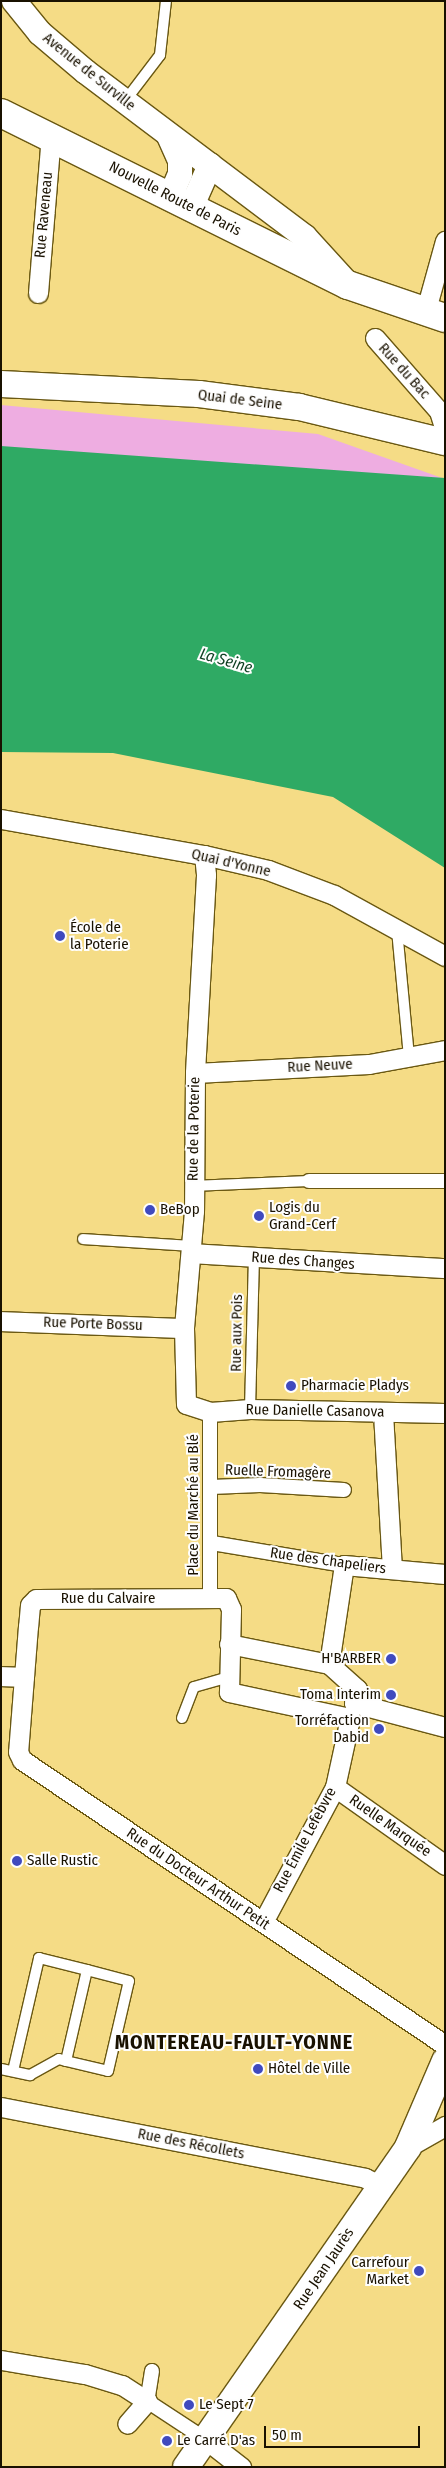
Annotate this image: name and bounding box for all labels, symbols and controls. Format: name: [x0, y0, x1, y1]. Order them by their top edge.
street label: Avenue de Surville: [39, 29, 139, 115]
street label: Nouvelle Route de Paris: [106, 158, 244, 240]
street label: Rue Raveneau: [31, 171, 57, 259]
street label: Rue du Bac: [374, 340, 434, 402]
street label: Quai de Seine: [197, 386, 283, 414]
water label: La Seine: [197, 644, 255, 678]
street label: Quai d'Yonne: [190, 845, 272, 881]
place label: École de la Poterie: [70, 918, 129, 953]
marker: École de la Poterie: [54, 930, 66, 942]
street label: Rue Neuve: [287, 1055, 353, 1077]
street label: Rue de la Poterie: [184, 1077, 204, 1181]
place label: Logis du Grand-Cerf: [269, 1198, 336, 1233]
place label: BeBop: [160, 1201, 200, 1219]
marker: BeBop: [144, 1204, 156, 1216]
marker: Logis du Grand-Cerf: [253, 1210, 265, 1222]
street label: Rue des Changes: [251, 1248, 355, 1274]
street label: Rue aux Pois: [227, 1294, 247, 1372]
street label: Rue Porte Bossu: [43, 1313, 143, 1335]
place label: Pharmacie Pladys: [301, 1377, 409, 1395]
marker: Pharmacie Pladys: [285, 1380, 297, 1392]
street label: Rue Danielle Casanova: [246, 1401, 384, 1421]
street label: Place du Marché au Blé: [185, 1434, 203, 1576]
street label: Ruelle Fromagère: [225, 1461, 331, 1483]
street label: Rue des Chapeliers: [269, 1544, 387, 1578]
street label: Rue du Calvaire: [61, 1590, 155, 1608]
place label: H'BARBER: [321, 1650, 381, 1668]
marker: H'BARBER: [385, 1653, 397, 1665]
place label: Toma Interim: [300, 1686, 381, 1704]
marker: Toma Interim: [385, 1689, 397, 1701]
place label: Torréfaction Dabid: [295, 1711, 369, 1746]
marker: Torréfaction Dabid: [373, 1723, 385, 1735]
street label: Rue Émile Lefebvre: [270, 1784, 340, 1896]
street label: Ruelle Marquée: [346, 1791, 434, 1861]
street label: Rue du Docteur Arthur Petit: [123, 1824, 273, 1934]
place label: Salle Rustic: [27, 1852, 98, 1870]
marker: Salle Rustic: [11, 1855, 23, 1867]
district label: MONTEREAU-FAULT-YONNE: [112, 2030, 356, 2054]
place label: Hôtel de Ville: [268, 2060, 350, 2078]
marker: Hôtel de Ville: [252, 2063, 264, 2075]
street label: Rue des Récollets: [136, 2125, 246, 2163]
street label: Rue Jean Jaurès: [290, 2225, 358, 2313]
place label: Carrefour Market: [351, 2253, 409, 2288]
marker: Carrefour Market: [413, 2265, 425, 2277]
place label: Le Sept 7: [199, 2396, 254, 2414]
marker: Le Sept 7: [183, 2399, 195, 2411]
scale bar: [266, 2416, 422, 2448]
text: 50 m: [272, 2426, 302, 2444]
place label: Le Carré D'as: [177, 2432, 255, 2450]
marker: Le Carré D'as: [161, 2435, 173, 2447]

